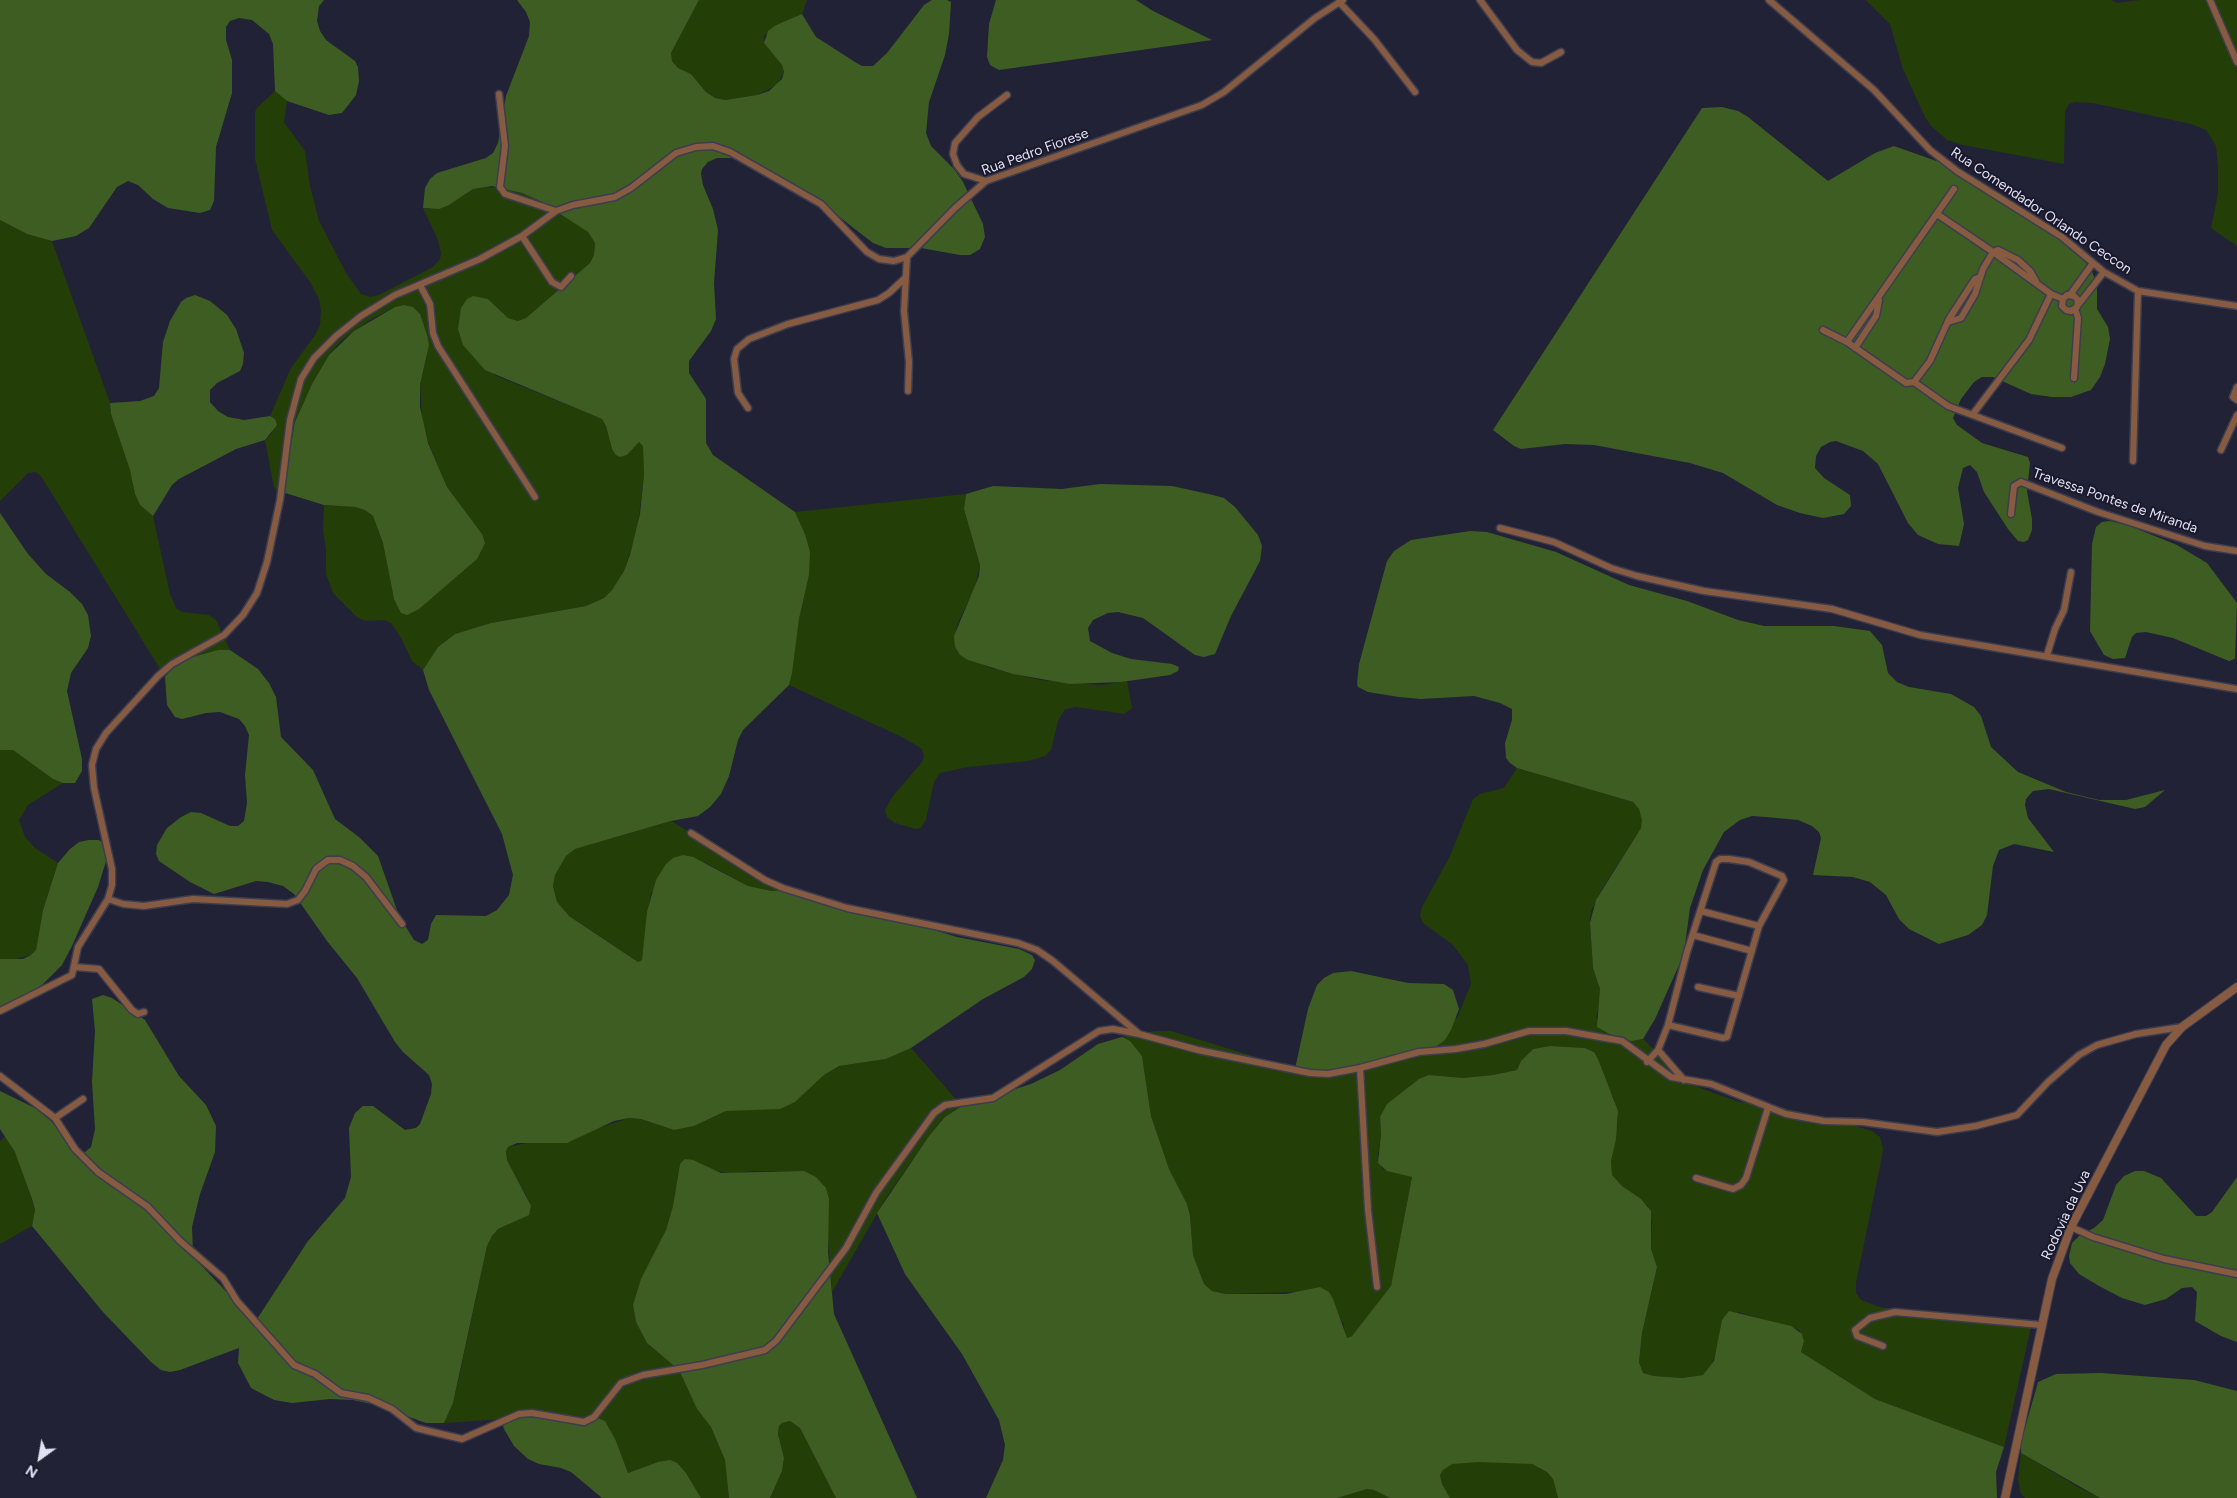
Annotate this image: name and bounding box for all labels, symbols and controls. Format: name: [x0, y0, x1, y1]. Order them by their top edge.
street label: Rua Pedro Fiorese: [979, 125, 1091, 179]
street label: Rua Comendador Orlando Ceccon: [1947, 144, 2135, 278]
street label: Travessa Pontes de Miranda: [2030, 465, 2200, 537]
street label: Rodovia da Uva: [2038, 1167, 2094, 1263]
north arrow: [15, 1433, 65, 1483]
text: N: [23, 1461, 41, 1481]

